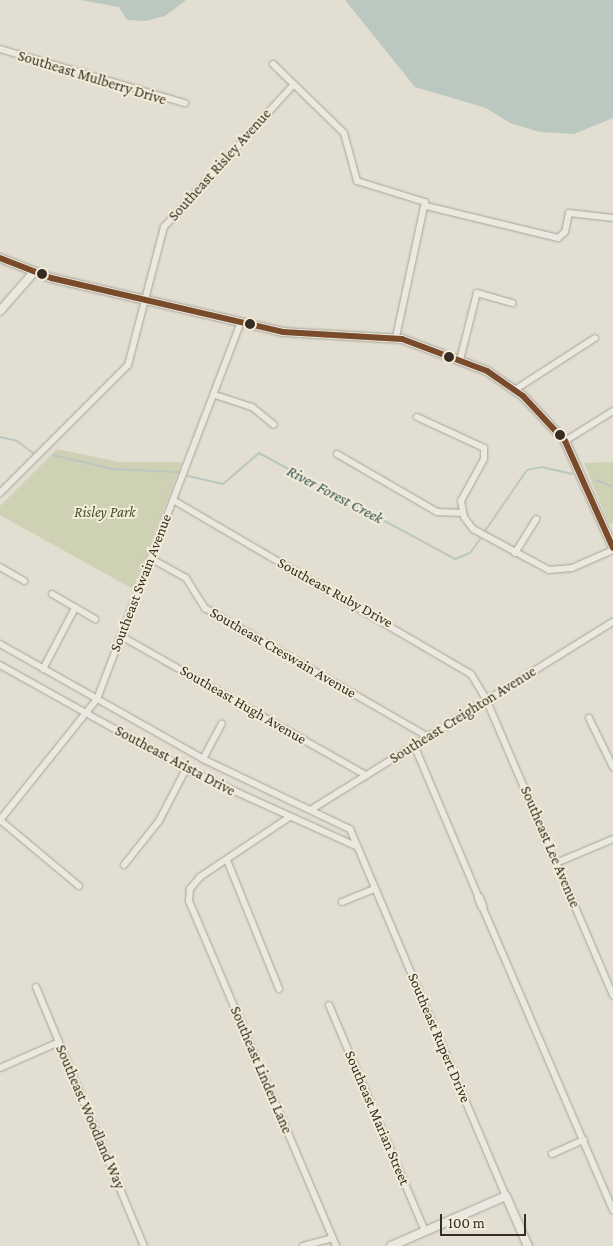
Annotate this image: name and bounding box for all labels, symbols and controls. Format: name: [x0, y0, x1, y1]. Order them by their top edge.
street label: Southeast Mulberry Drive: [16, 47, 168, 109]
street label: Southeast Risley Avenue: [165, 105, 275, 225]
unlabelled marker: [37, 269, 47, 279]
unlabelled marker: [245, 319, 255, 329]
unlabelled marker: [444, 352, 454, 362]
unlabelled marker: [555, 430, 565, 440]
water label: River Forest Creek: [283, 462, 387, 528]
park label: Risley Park: [74, 504, 136, 522]
street label: Southeast Swain Avenue: [106, 511, 176, 655]
street label: Southeast Ruby Drive: [274, 554, 396, 632]
street label: Southeast Creswain Avenue: [207, 604, 359, 702]
street label: Southeast Hugh Avenue: [177, 662, 309, 748]
street label: Southeast Creighton Avenue: [386, 662, 540, 768]
street label: Southeast Arista Drive: [112, 722, 238, 800]
street label: Southeast Lee Avenue: [516, 784, 584, 910]
street label: Southeast Rupert Drive: [404, 971, 474, 1105]
street label: Southeast Linden Lane: [226, 1004, 296, 1136]
street label: Southeast Woodland Way: [51, 1042, 129, 1192]
street label: Southeast Marian Street: [341, 1048, 413, 1188]
scale bar: [443, 1204, 529, 1236]
text: 100 m: [448, 1215, 485, 1231]

